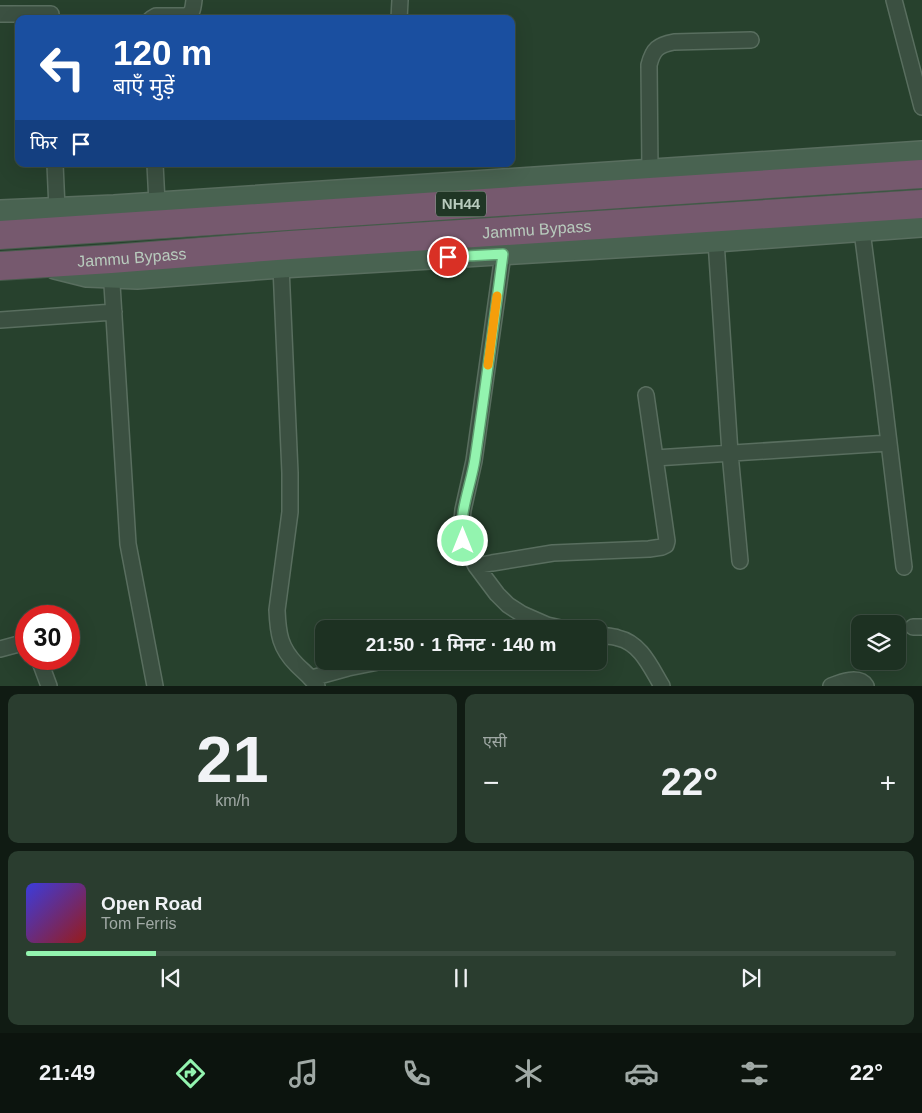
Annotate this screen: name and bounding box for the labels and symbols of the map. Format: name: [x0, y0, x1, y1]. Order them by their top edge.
road number: NH44: [436, 192, 486, 216]
street label: Jammu Bypass: [482, 217, 592, 242]
pin: [427, 236, 469, 278]
street label: Jammu Bypass: [77, 245, 187, 270]
position arrow: [436, 514, 488, 566]
speed limit sign: 30: [15, 605, 80, 670]

